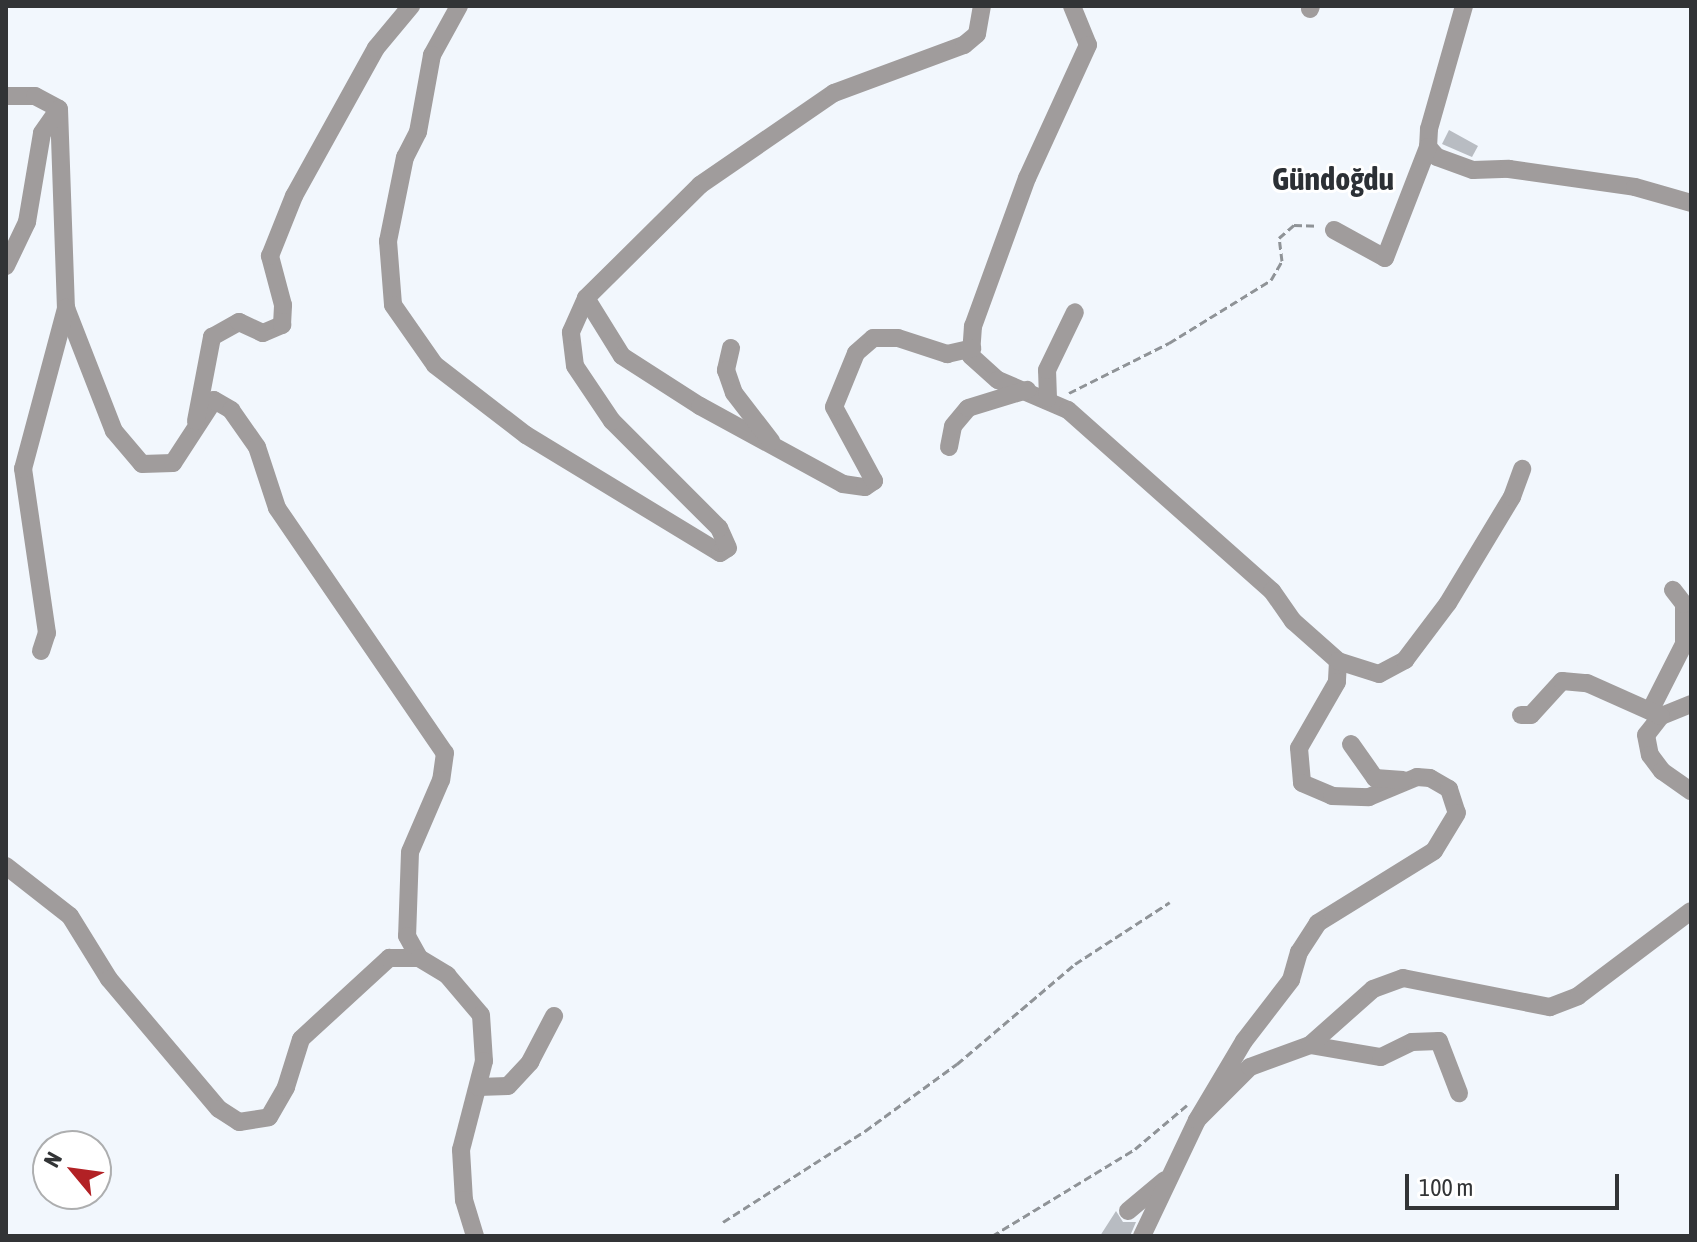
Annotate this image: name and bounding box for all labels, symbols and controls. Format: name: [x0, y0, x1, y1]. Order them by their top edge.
district label: Gündoğdu: [1272, 160, 1394, 198]
north arrow: [32, 1130, 112, 1210]
text: N: [38, 1147, 67, 1171]
scale bar: [1409, 1158, 1623, 1208]
text: 100 m: [1419, 1174, 1473, 1201]

